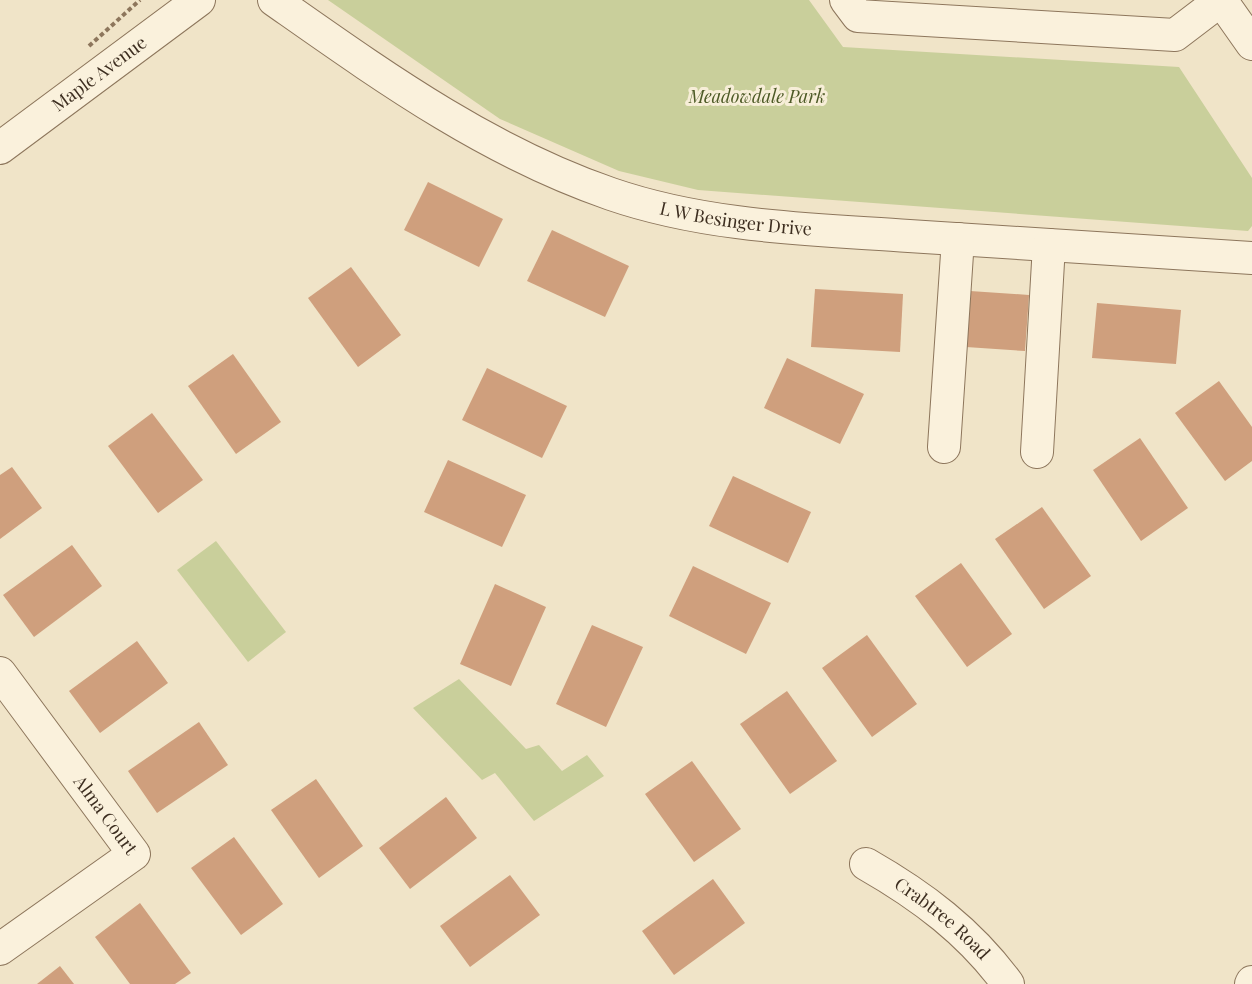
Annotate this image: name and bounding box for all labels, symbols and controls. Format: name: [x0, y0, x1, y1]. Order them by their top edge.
street label: Maple Avenue: [47, 30, 151, 116]
park label: Meadowdale Park: [688, 84, 825, 108]
street label: L W Besinger Drive: [658, 196, 813, 241]
street label: Alma Court: [68, 769, 144, 860]
street label: Crabtree Road: [890, 871, 996, 965]

